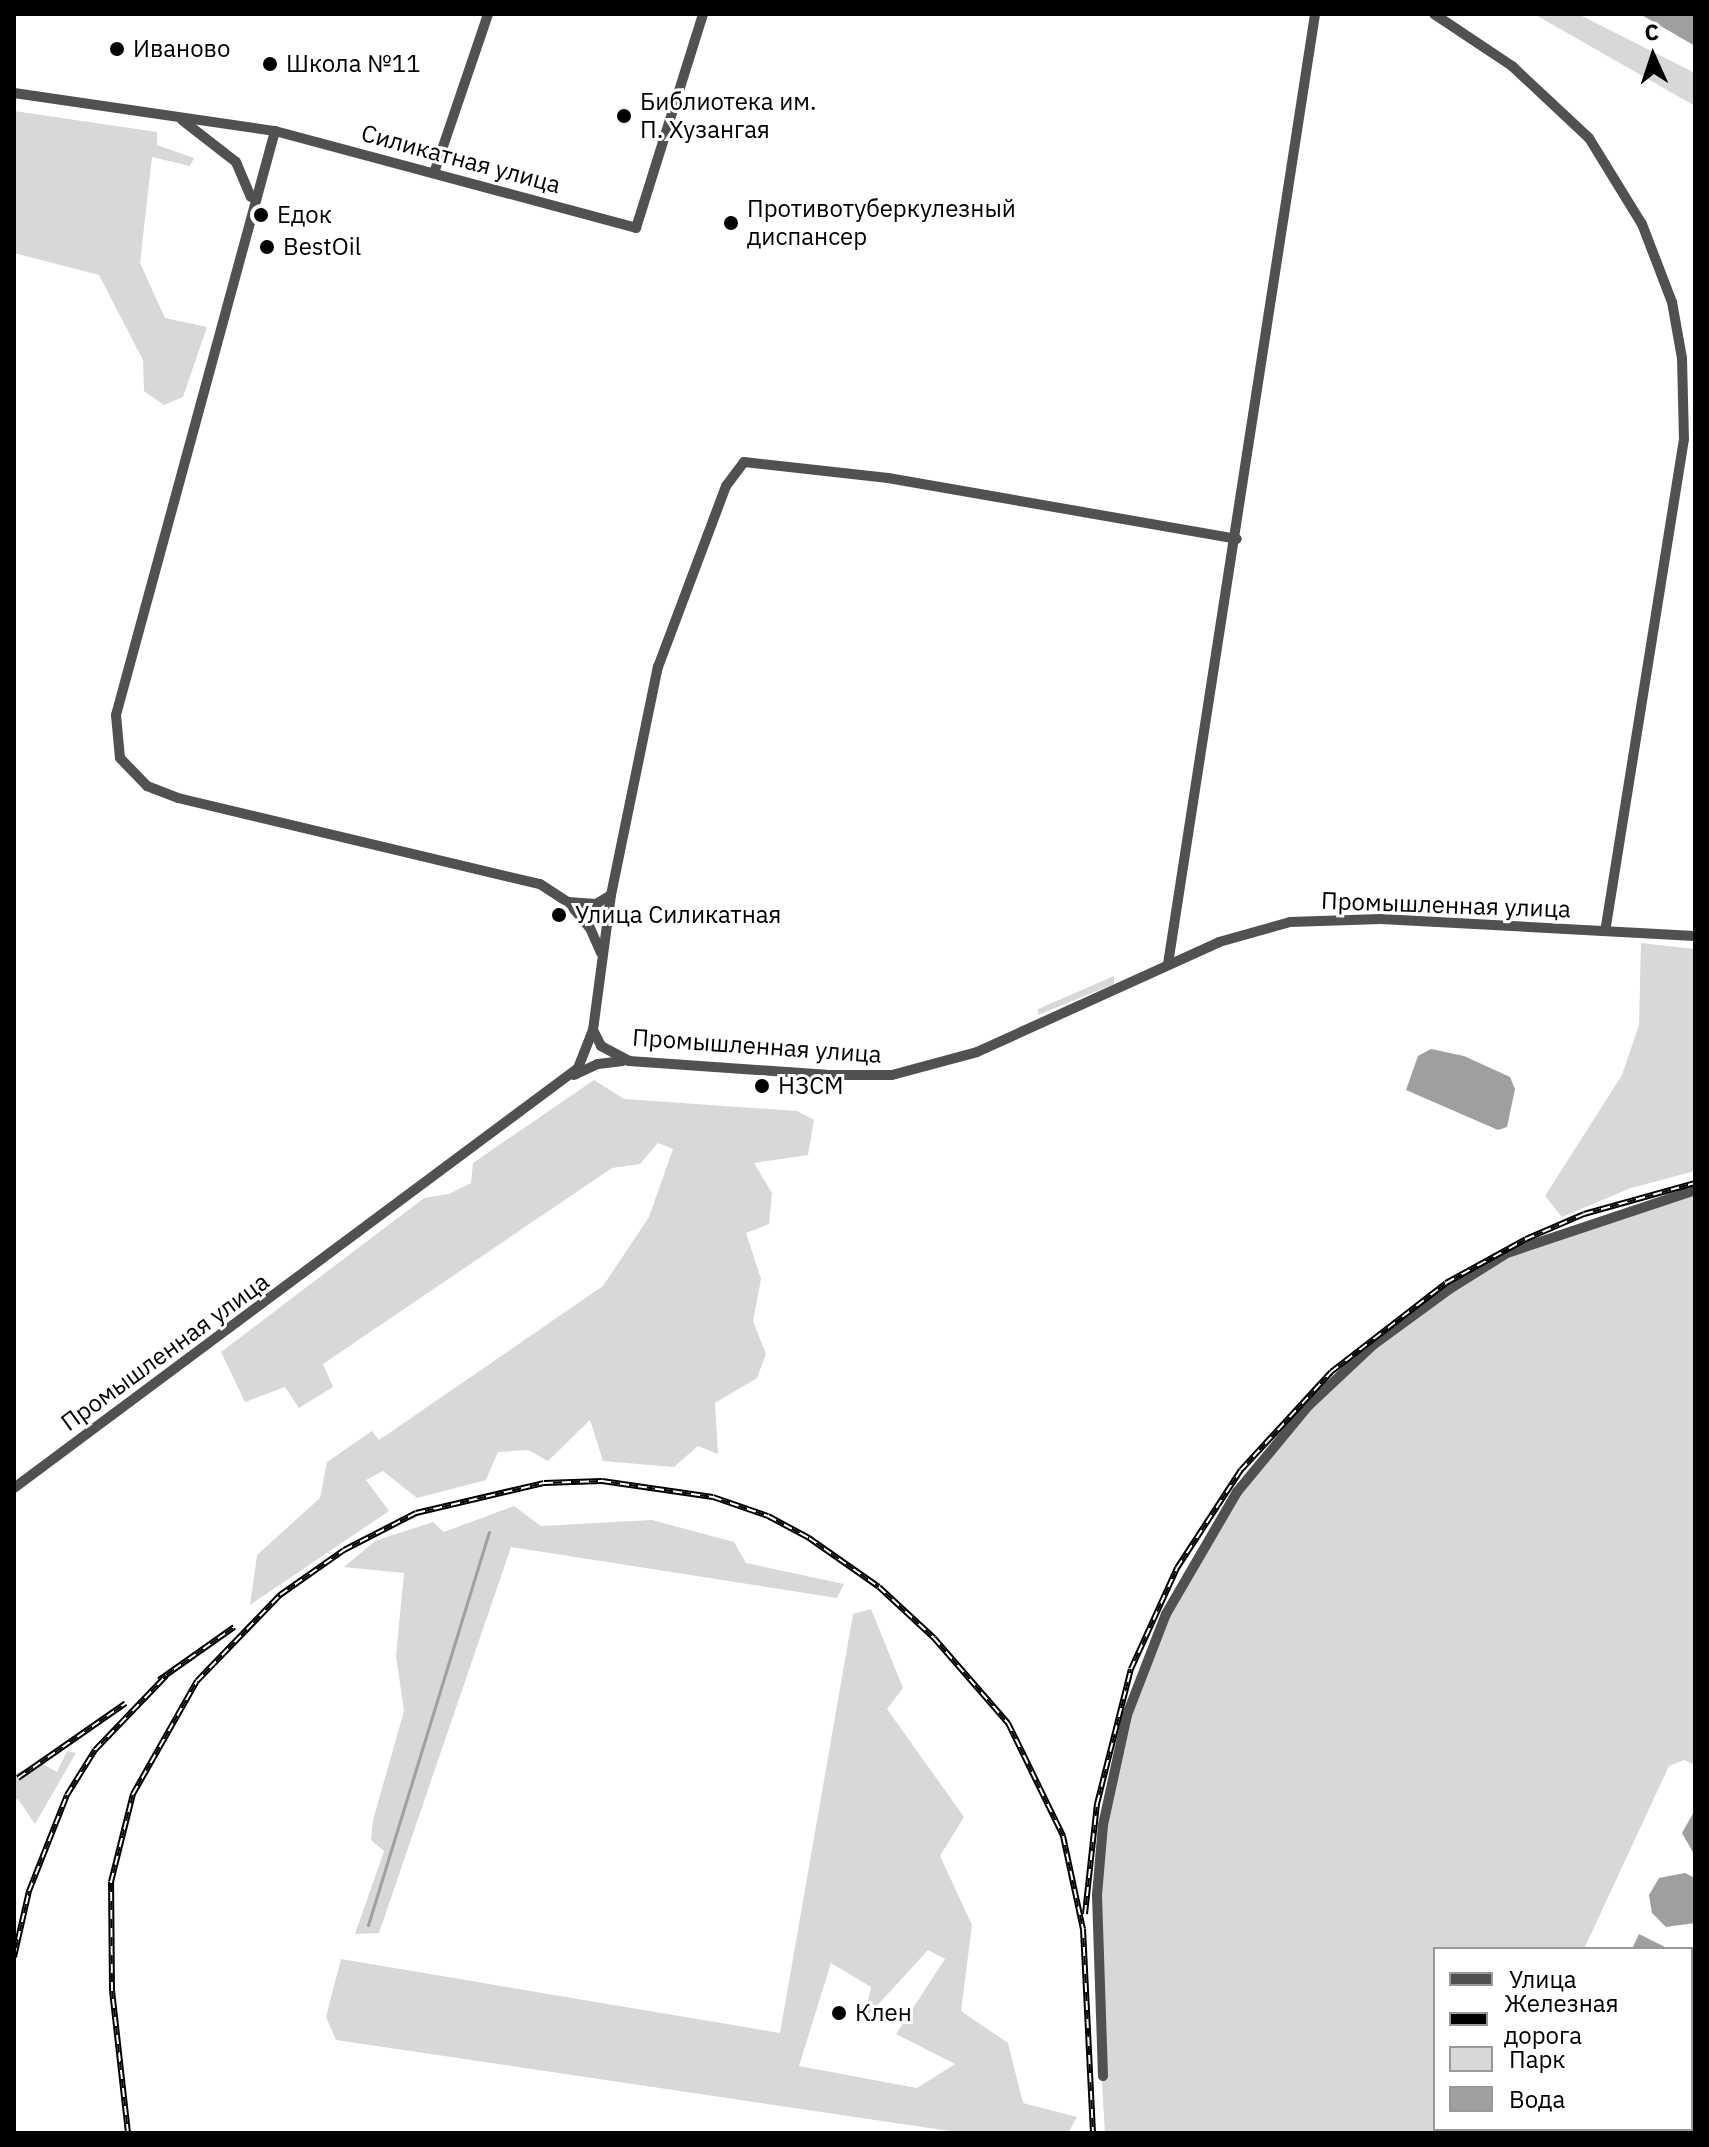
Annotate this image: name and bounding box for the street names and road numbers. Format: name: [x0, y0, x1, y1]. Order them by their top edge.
street label: Силикатная улица: [358, 119, 564, 199]
street label: Промышленная улица: [1321, 886, 1571, 924]
street label: Промышленная улица: [631, 1023, 883, 1069]
street label: Промышленная улица: [55, 1267, 275, 1437]

